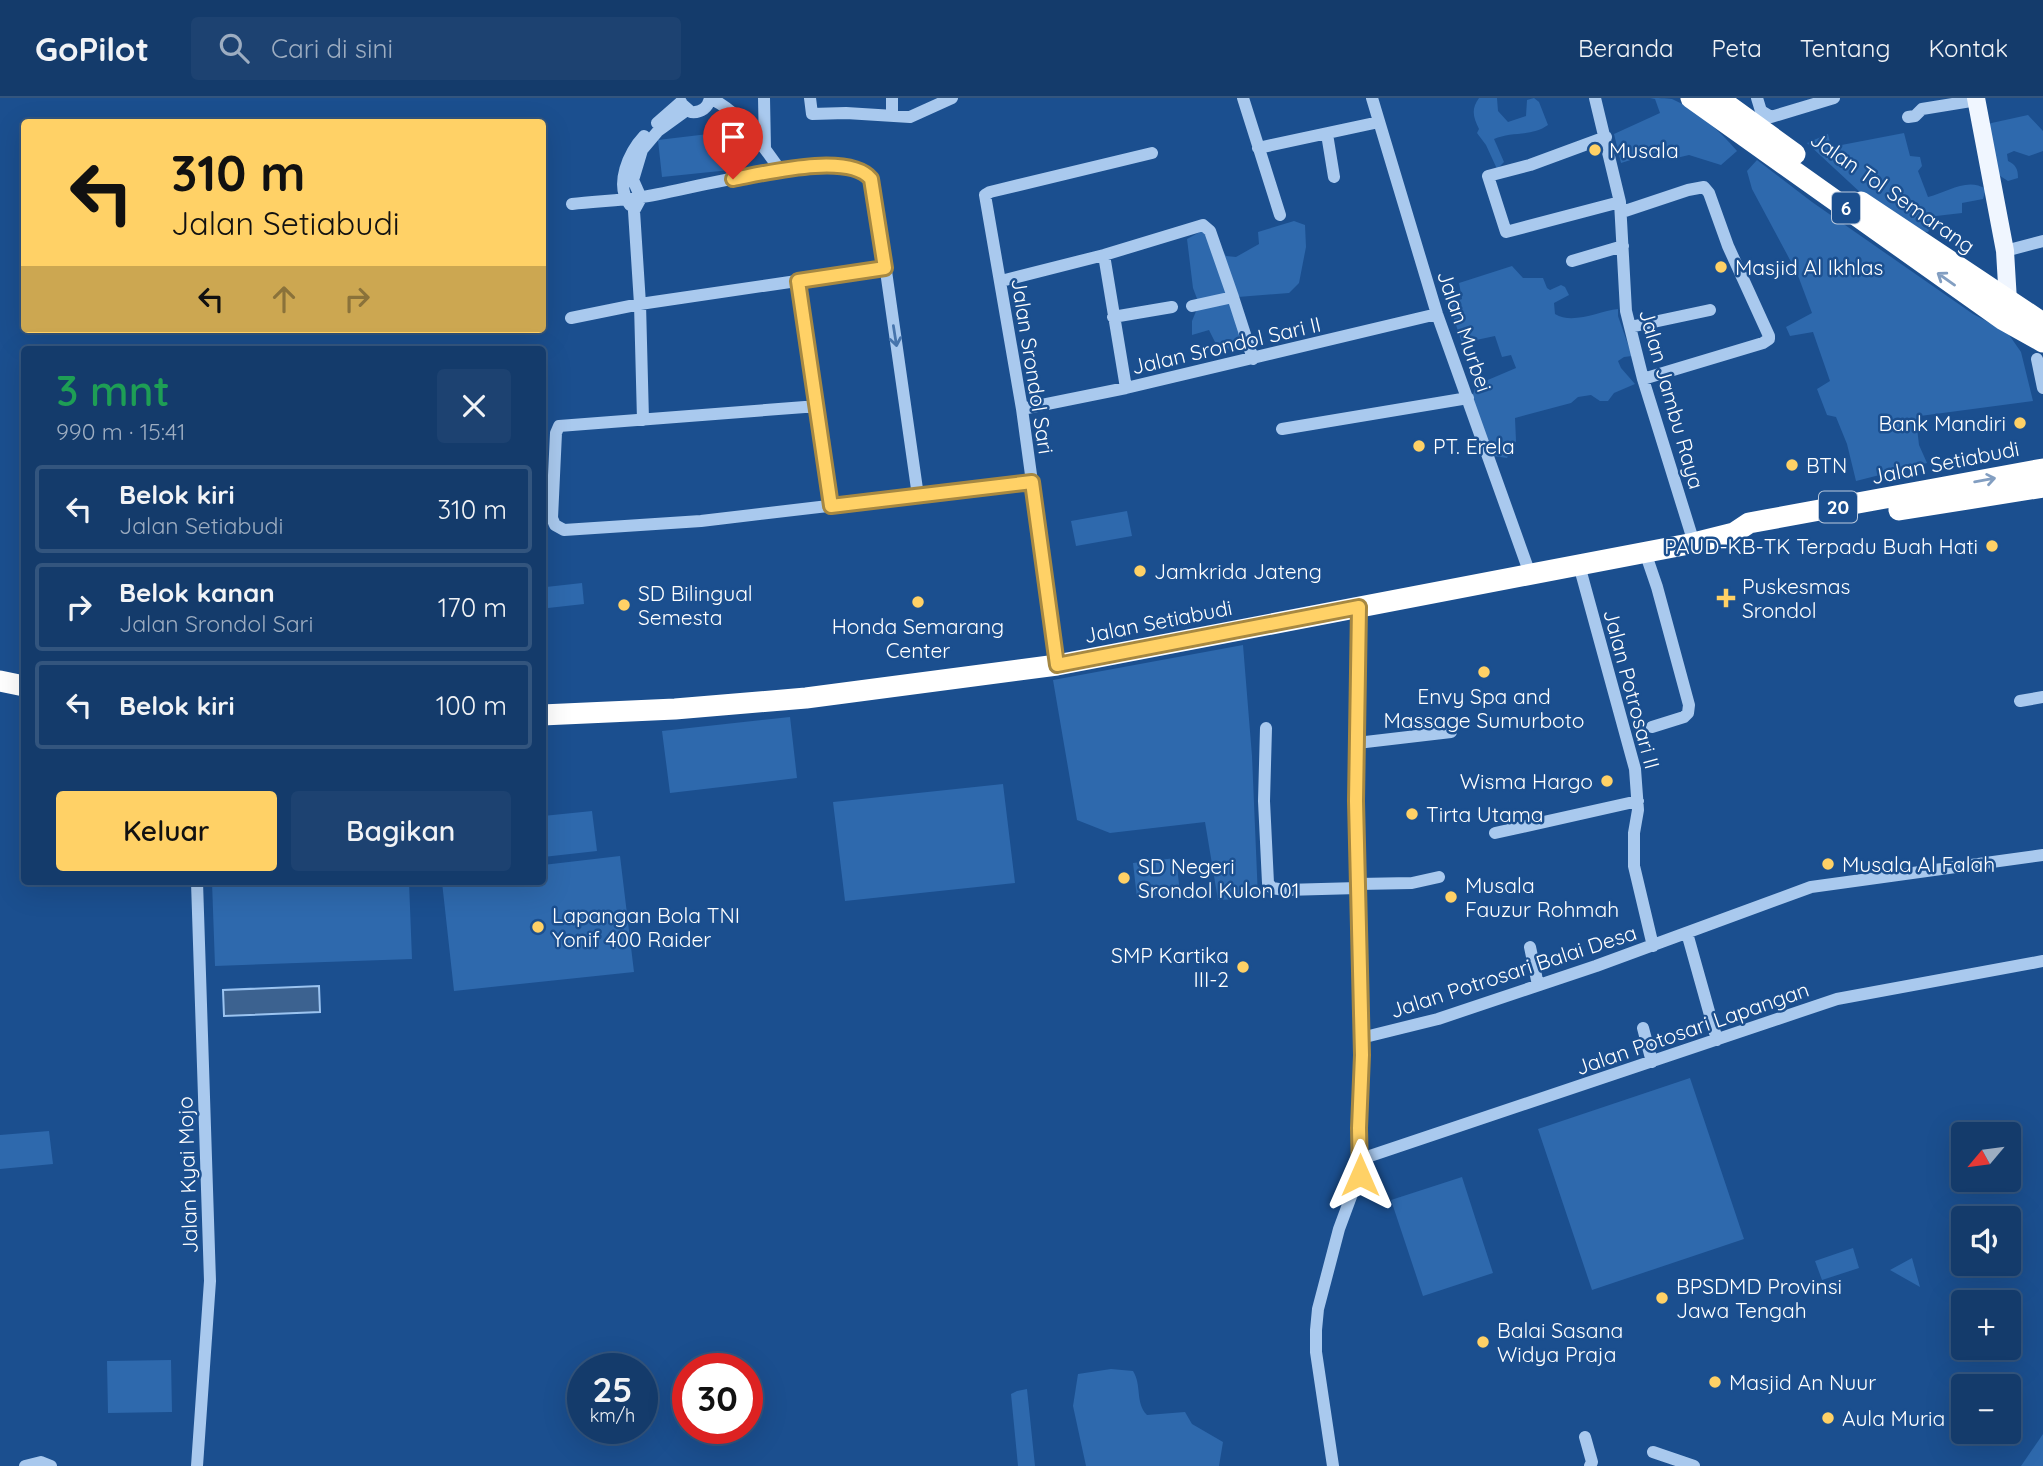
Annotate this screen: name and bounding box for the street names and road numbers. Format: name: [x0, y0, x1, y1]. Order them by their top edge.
street label: Jalan Tol Semarang: [1806, 125, 1980, 259]
road number: 6: [1832, 192, 1860, 223]
street label: Jalan Murbei: [1432, 267, 1498, 395]
street label: Jalan Srondol Sari: [1006, 276, 1060, 456]
street label: Jalan Jambu Raya: [1634, 306, 1710, 492]
street label: Jalan Srondol Sari II: [1129, 311, 1323, 379]
street label: Jalan Setiabudi: [1869, 435, 2021, 489]
road number: 20: [1819, 492, 1857, 522]
street label: Jalan Setiabudi: [1082, 594, 1234, 648]
street label: Jalan Potrosari II: [1598, 606, 1666, 772]
street label: Jalan Potrosari Balai Desa: [1386, 919, 1640, 1023]
street label: Jalan Potosari Lapangan: [1572, 976, 1812, 1080]
street label: Jalan Kyai Mojo: [171, 1096, 203, 1254]

